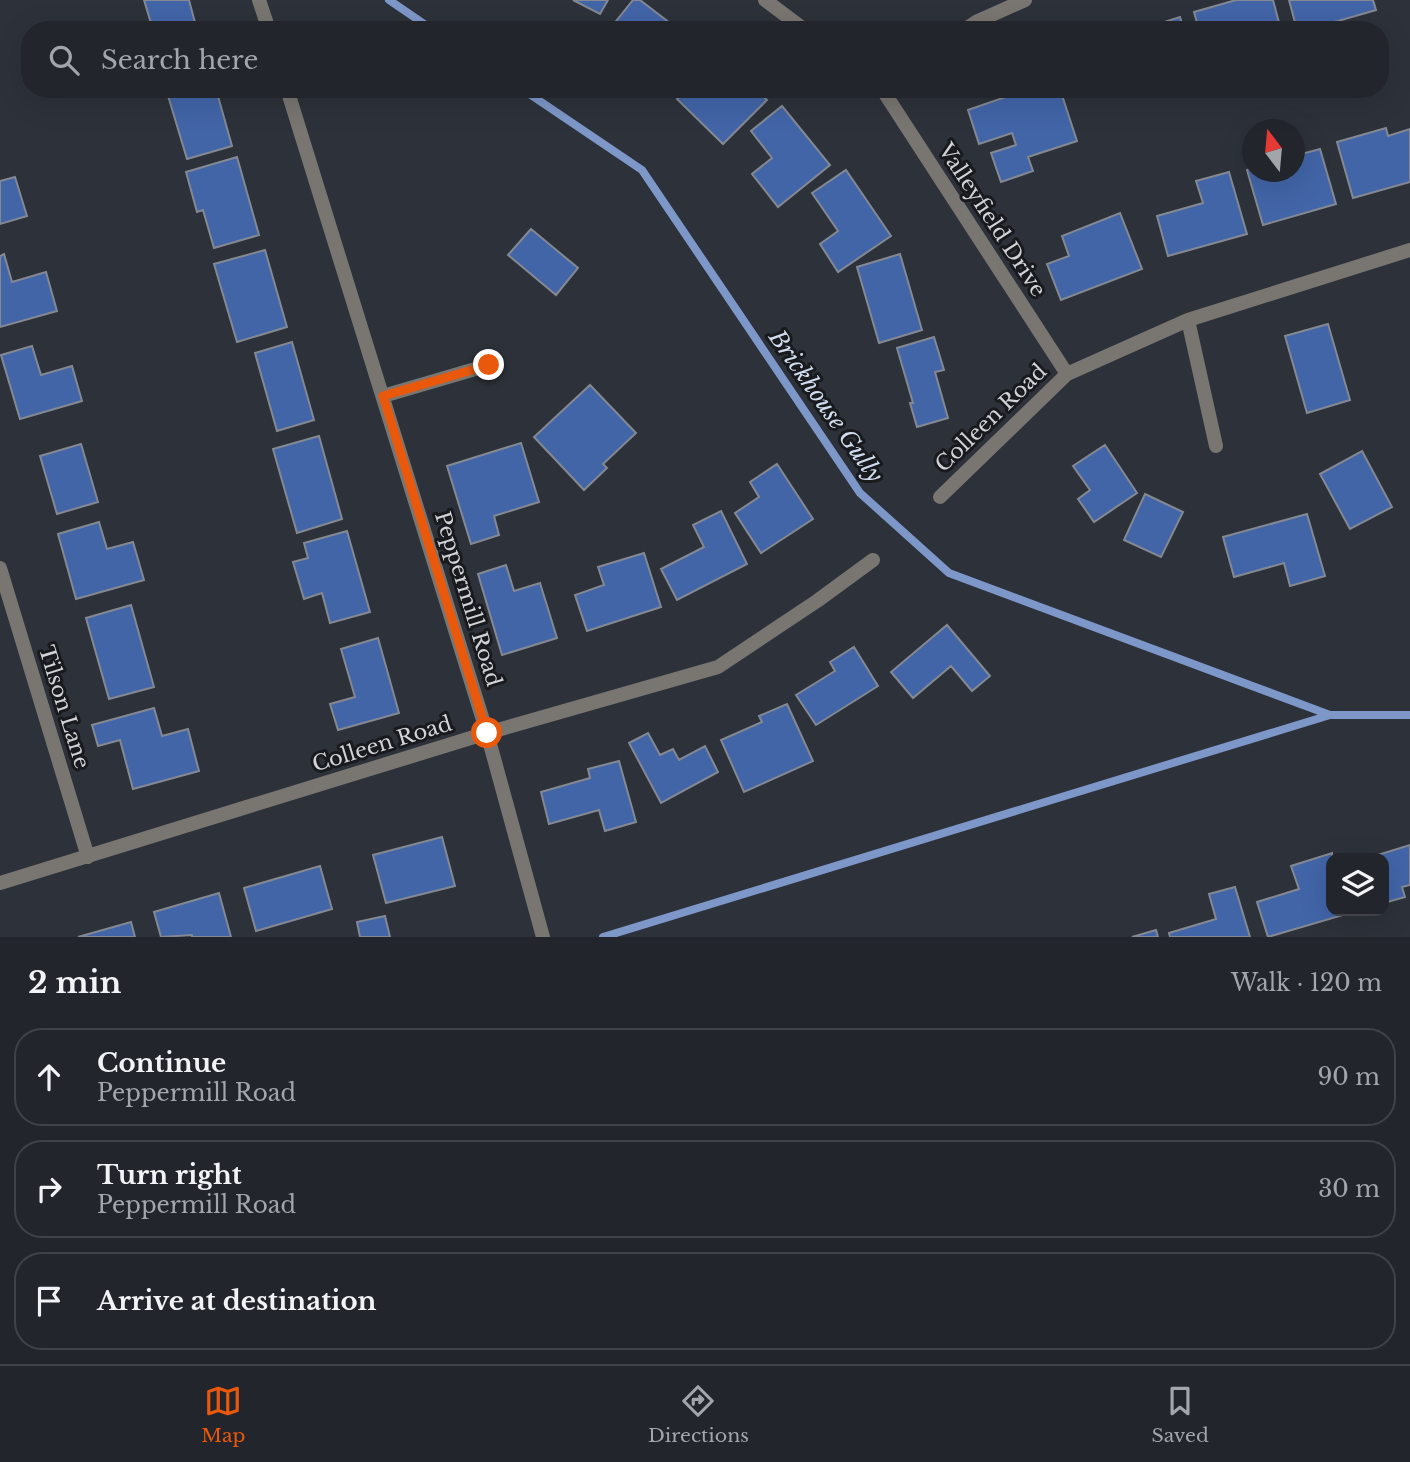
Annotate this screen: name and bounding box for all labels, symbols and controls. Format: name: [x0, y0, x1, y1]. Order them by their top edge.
search box: [21, 21, 1389, 98]
icon: search: [45, 41, 83, 79]
text: Search here: [101, 44, 258, 76]
north arrow: [1242, 119, 1305, 182]
street label: Valleyfield Drive: [932, 138, 1051, 302]
water label: Brickhouse Gully: [762, 324, 889, 488]
route end: [473, 349, 504, 380]
street label: Colleen Road: [930, 358, 1052, 478]
street label: Peppermill Road: [429, 508, 507, 690]
street label: Tilson Lane: [33, 642, 95, 772]
street label: Colleen Road: [309, 710, 455, 778]
route start: [471, 717, 502, 748]
map controls: [1326, 853, 1389, 916]
button: layers: [1326, 853, 1389, 916]
text: 2 min: [28, 964, 121, 1001]
text: Walk · 120 m: [1231, 969, 1382, 997]
text: Continue: [97, 1047, 226, 1079]
icon: ahead: [30, 1058, 68, 1096]
text: 90 m: [1318, 1063, 1380, 1091]
text: Peppermill Road: [97, 1079, 296, 1107]
text: Turn right: [97, 1159, 242, 1191]
icon: right: [30, 1170, 68, 1208]
text: 30 m: [1318, 1175, 1380, 1203]
text: Peppermill Road: [97, 1191, 296, 1219]
icon: arrive: [30, 1282, 68, 1320]
text: Arrive at destination: [97, 1285, 377, 1317]
tab: Map: [201, 1382, 245, 1447]
tab: Directions: [648, 1382, 749, 1447]
tab: Saved: [1151, 1382, 1209, 1447]

